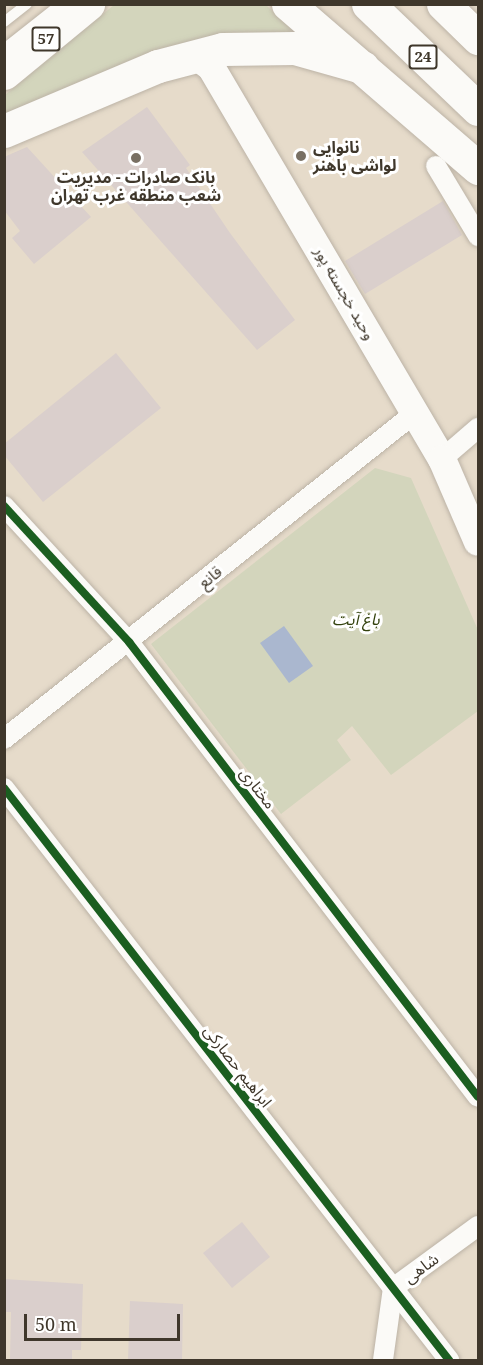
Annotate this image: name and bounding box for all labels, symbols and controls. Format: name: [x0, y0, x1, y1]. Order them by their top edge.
road number: 57: [31, 27, 61, 51]
road number: 24: [408, 45, 438, 69]
place label: نانوایی لواشی باهنر: [313, 137, 396, 175]
marker: نانوایی لواشی باهنر: [294, 149, 308, 163]
marker: بانک صادرات - مدیریت شعب منطقه غرب تهران: [129, 151, 143, 165]
place label: بانک صادرات - مدیریت شعب منطقه غرب تهران: [51, 167, 221, 205]
street label: وحید خجسته پور: [311, 243, 379, 343]
street label: قانع: [194, 562, 226, 592]
park label: باغ آیت: [332, 609, 380, 629]
street label: مختاری: [236, 763, 280, 813]
street label: ابراهیم حصارکی: [200, 1021, 276, 1111]
street label: شاهی: [400, 1249, 442, 1287]
scale bar: [27, 1302, 183, 1340]
text: 50 m: [35, 1312, 77, 1336]

